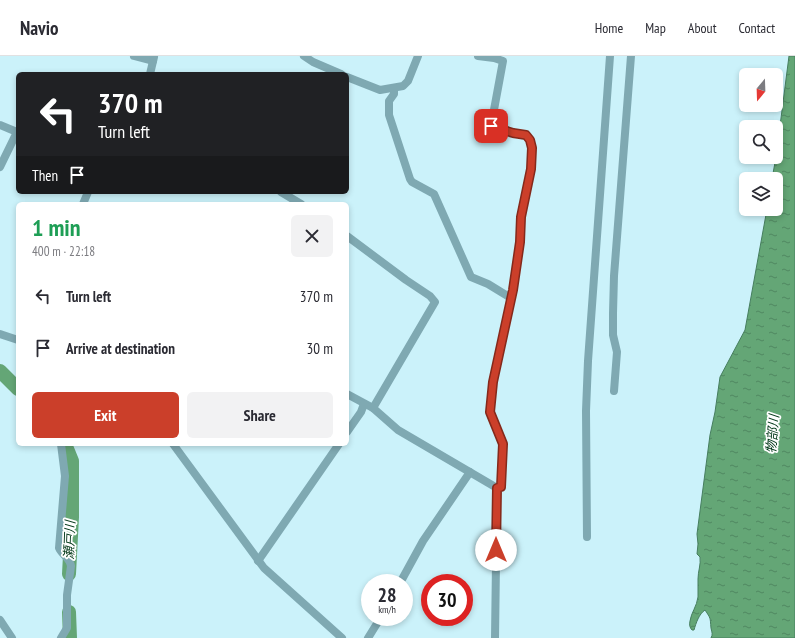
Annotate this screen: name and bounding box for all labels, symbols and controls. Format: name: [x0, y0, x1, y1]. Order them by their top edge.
text: Navio: [20, 16, 58, 40]
text: Home: [595, 19, 623, 37]
text: Map: [645, 19, 666, 37]
text: About: [688, 19, 717, 37]
text: Contact: [739, 19, 775, 37]
north arrow: [739, 68, 783, 112]
map controls: [739, 68, 783, 216]
text: 370 m: [98, 84, 162, 121]
icon: left: [32, 88, 84, 140]
pin: [474, 109, 508, 143]
icon: arrive: [480, 115, 502, 137]
text: Turn left: [98, 120, 150, 143]
button: search: [739, 120, 783, 164]
icon: arrive: [66, 164, 88, 186]
text: Then: [32, 166, 58, 185]
button: layers: [739, 172, 783, 216]
text: 1 min: [32, 212, 80, 243]
button: close: [291, 215, 333, 257]
text: 400 m · 22:18: [32, 243, 95, 260]
icon: left: [32, 285, 54, 307]
text: Turn left: [66, 287, 111, 306]
text: 370 m: [300, 287, 333, 306]
icon: arrive: [32, 337, 54, 359]
text: Arrive at destination: [66, 339, 175, 358]
text: 30 m: [307, 339, 333, 358]
button: Exit: [32, 392, 179, 438]
button: Share: [187, 392, 333, 438]
water label: 物部川: [762, 412, 783, 454]
water label: 瀬戸川: [60, 518, 79, 560]
position arrow: [475, 529, 517, 571]
speed limit sign: 30: [421, 574, 473, 626]
text: 28: [377, 582, 397, 608]
text: km/h: [378, 603, 396, 616]

